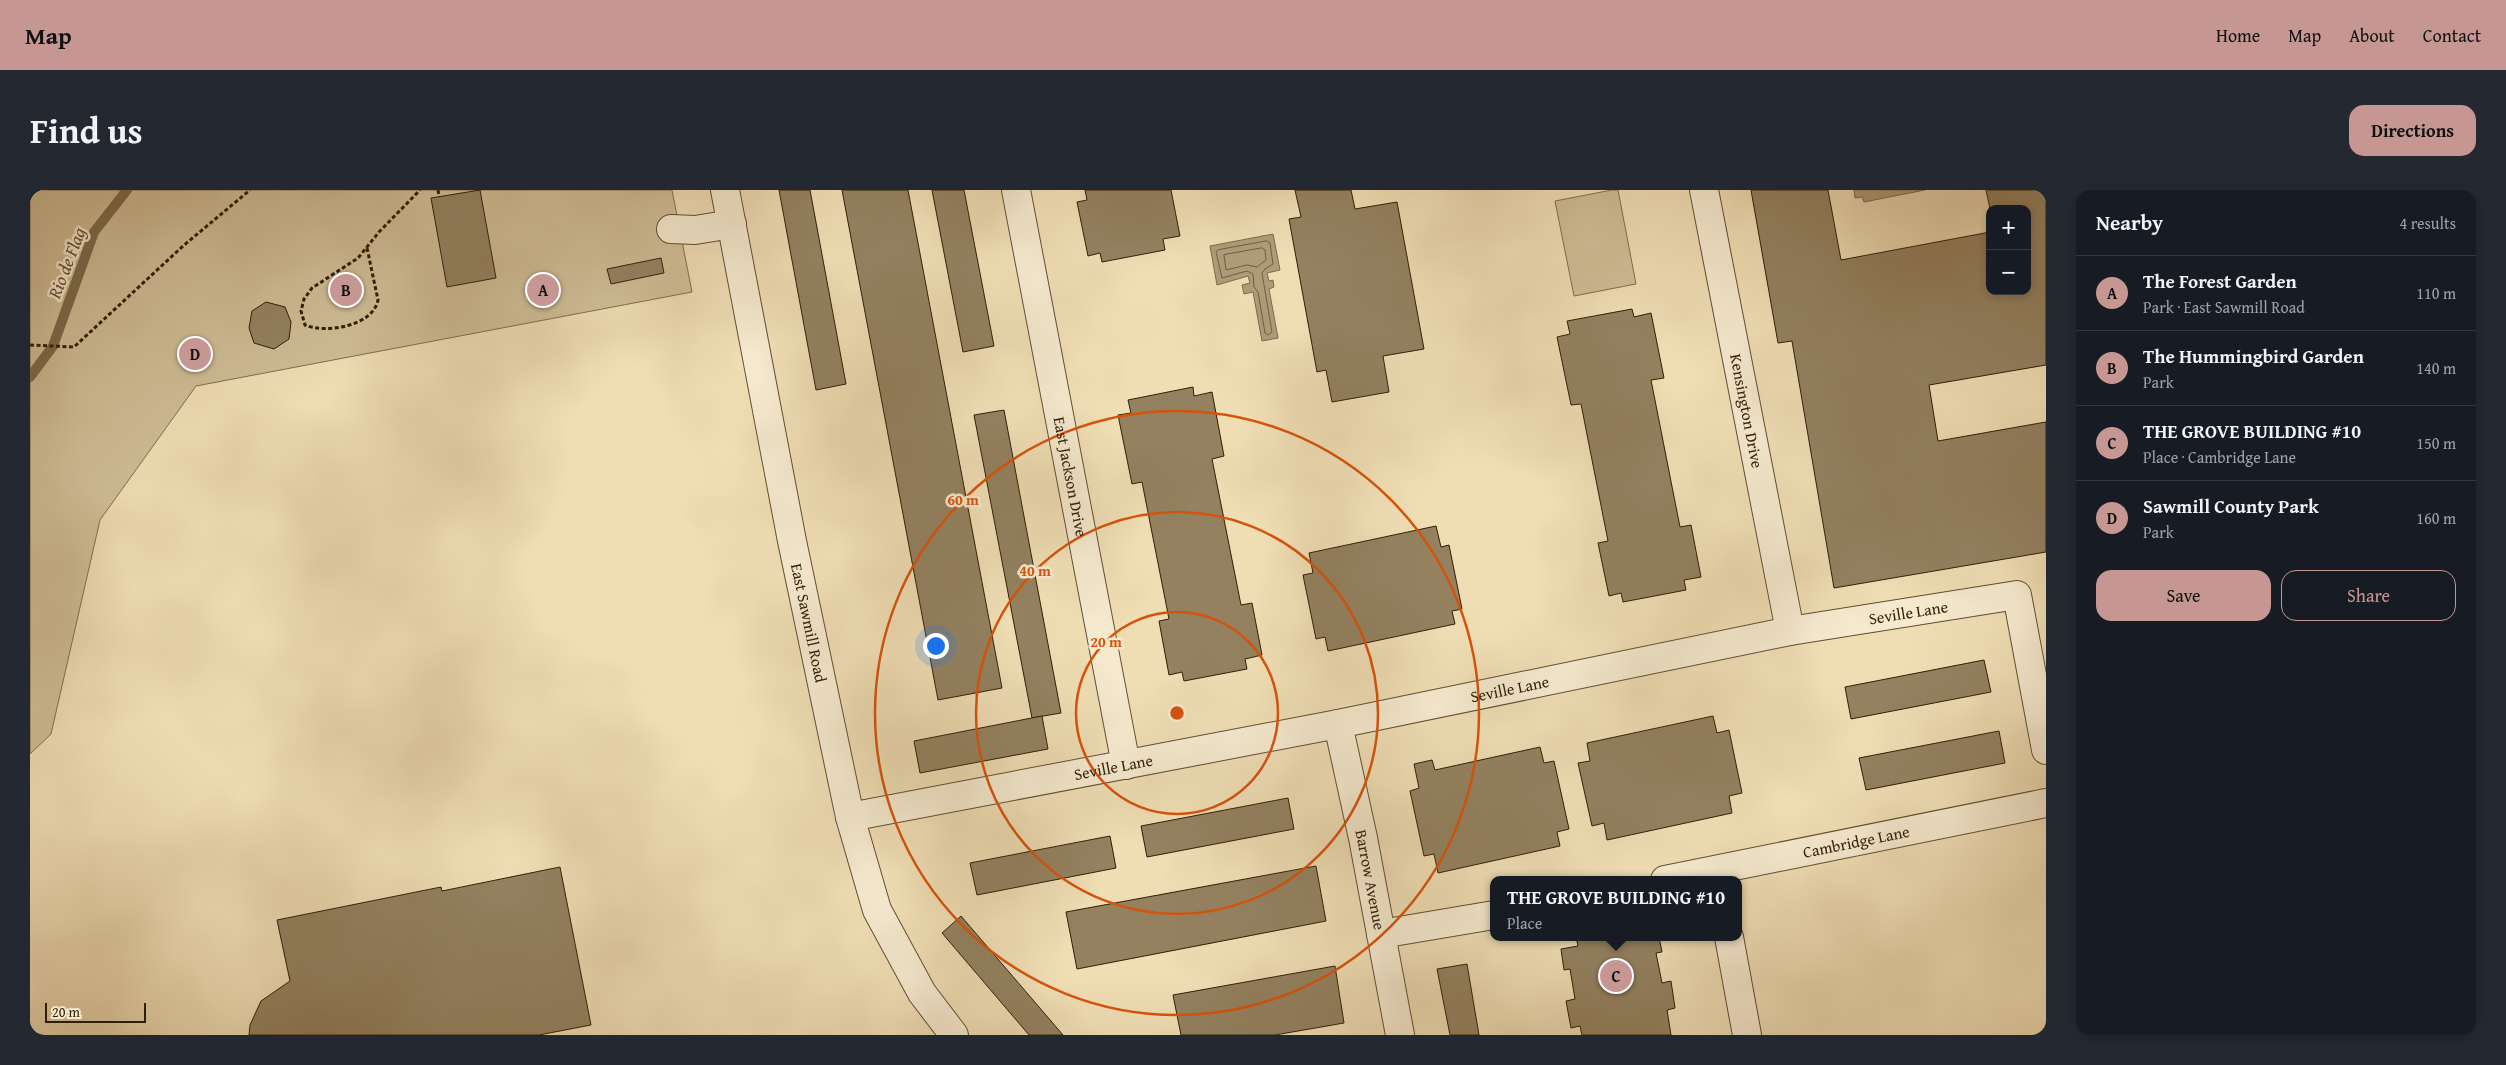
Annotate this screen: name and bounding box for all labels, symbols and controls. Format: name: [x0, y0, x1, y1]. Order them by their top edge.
text: Map: [25, 18, 72, 53]
text: Home: [2216, 22, 2260, 49]
text: Map: [2288, 22, 2321, 49]
text: About: [2349, 22, 2395, 49]
text: Contact: [2423, 22, 2481, 49]
text: Find us: [30, 105, 143, 156]
button: Directions: [2349, 105, 2476, 156]
map controls: [1986, 205, 2031, 295]
button: +: [1986, 205, 2031, 250]
text: Nearby: [2096, 207, 2163, 238]
text: 4 results: [2399, 211, 2456, 235]
water label: Rio de Flag: [40, 223, 92, 303]
button: −: [1986, 250, 2031, 295]
text: The Forest Garden: [2143, 267, 2297, 295]
pin: B: [330, 271, 362, 309]
pin: A: [527, 271, 559, 309]
text: A: [2107, 281, 2117, 305]
text: 110 m: [2416, 281, 2456, 305]
text: Park · East Sawmill Road: [2143, 295, 2305, 319]
pin: D: [179, 335, 211, 373]
text: The Hummingbird Garden: [2143, 342, 2364, 370]
street label: Kensington Drive: [1724, 352, 1770, 470]
text: B: [2107, 356, 2117, 380]
text: 140 m: [2416, 356, 2456, 380]
text: Park: [2143, 370, 2174, 394]
street label: East Jackson Drive: [1048, 415, 1094, 539]
text: THE GROVE BUILDING #10: [2143, 417, 2361, 445]
text: C: [2107, 431, 2117, 455]
text: 150 m: [2416, 431, 2456, 455]
text: Place · Cambridge Lane: [2143, 445, 2296, 469]
text: 60 m: [947, 489, 979, 510]
text: Sawmill County Park: [2143, 492, 2319, 520]
text: D: [2107, 506, 2117, 530]
text: 160 m: [2416, 506, 2456, 530]
text: Park: [2143, 520, 2174, 544]
text: 40 m: [1019, 560, 1051, 581]
street label: East Sawmill Road: [785, 561, 834, 685]
button: Save: [2096, 570, 2271, 621]
button: Share: [2281, 570, 2456, 621]
street label: Seville Lane: [1867, 594, 1950, 630]
text: 20 m: [1090, 631, 1122, 652]
your location: [923, 633, 949, 659]
street label: Seville Lane: [1468, 669, 1551, 708]
centre of rings: [1168, 704, 1186, 722]
street label: Seville Lane: [1072, 748, 1155, 786]
street label: Cambridge Lane: [1801, 819, 1912, 864]
street label: Barrow Avenue: [1349, 827, 1392, 932]
popup: [1490, 876, 1742, 941]
text: THE GROVE BUILDING #10: [1507, 883, 1725, 911]
text: Place: [1507, 911, 1542, 935]
pin: C: [1600, 957, 1632, 995]
scale bar: [45, 1000, 146, 1023]
text: 20 m: [52, 1002, 80, 1022]

